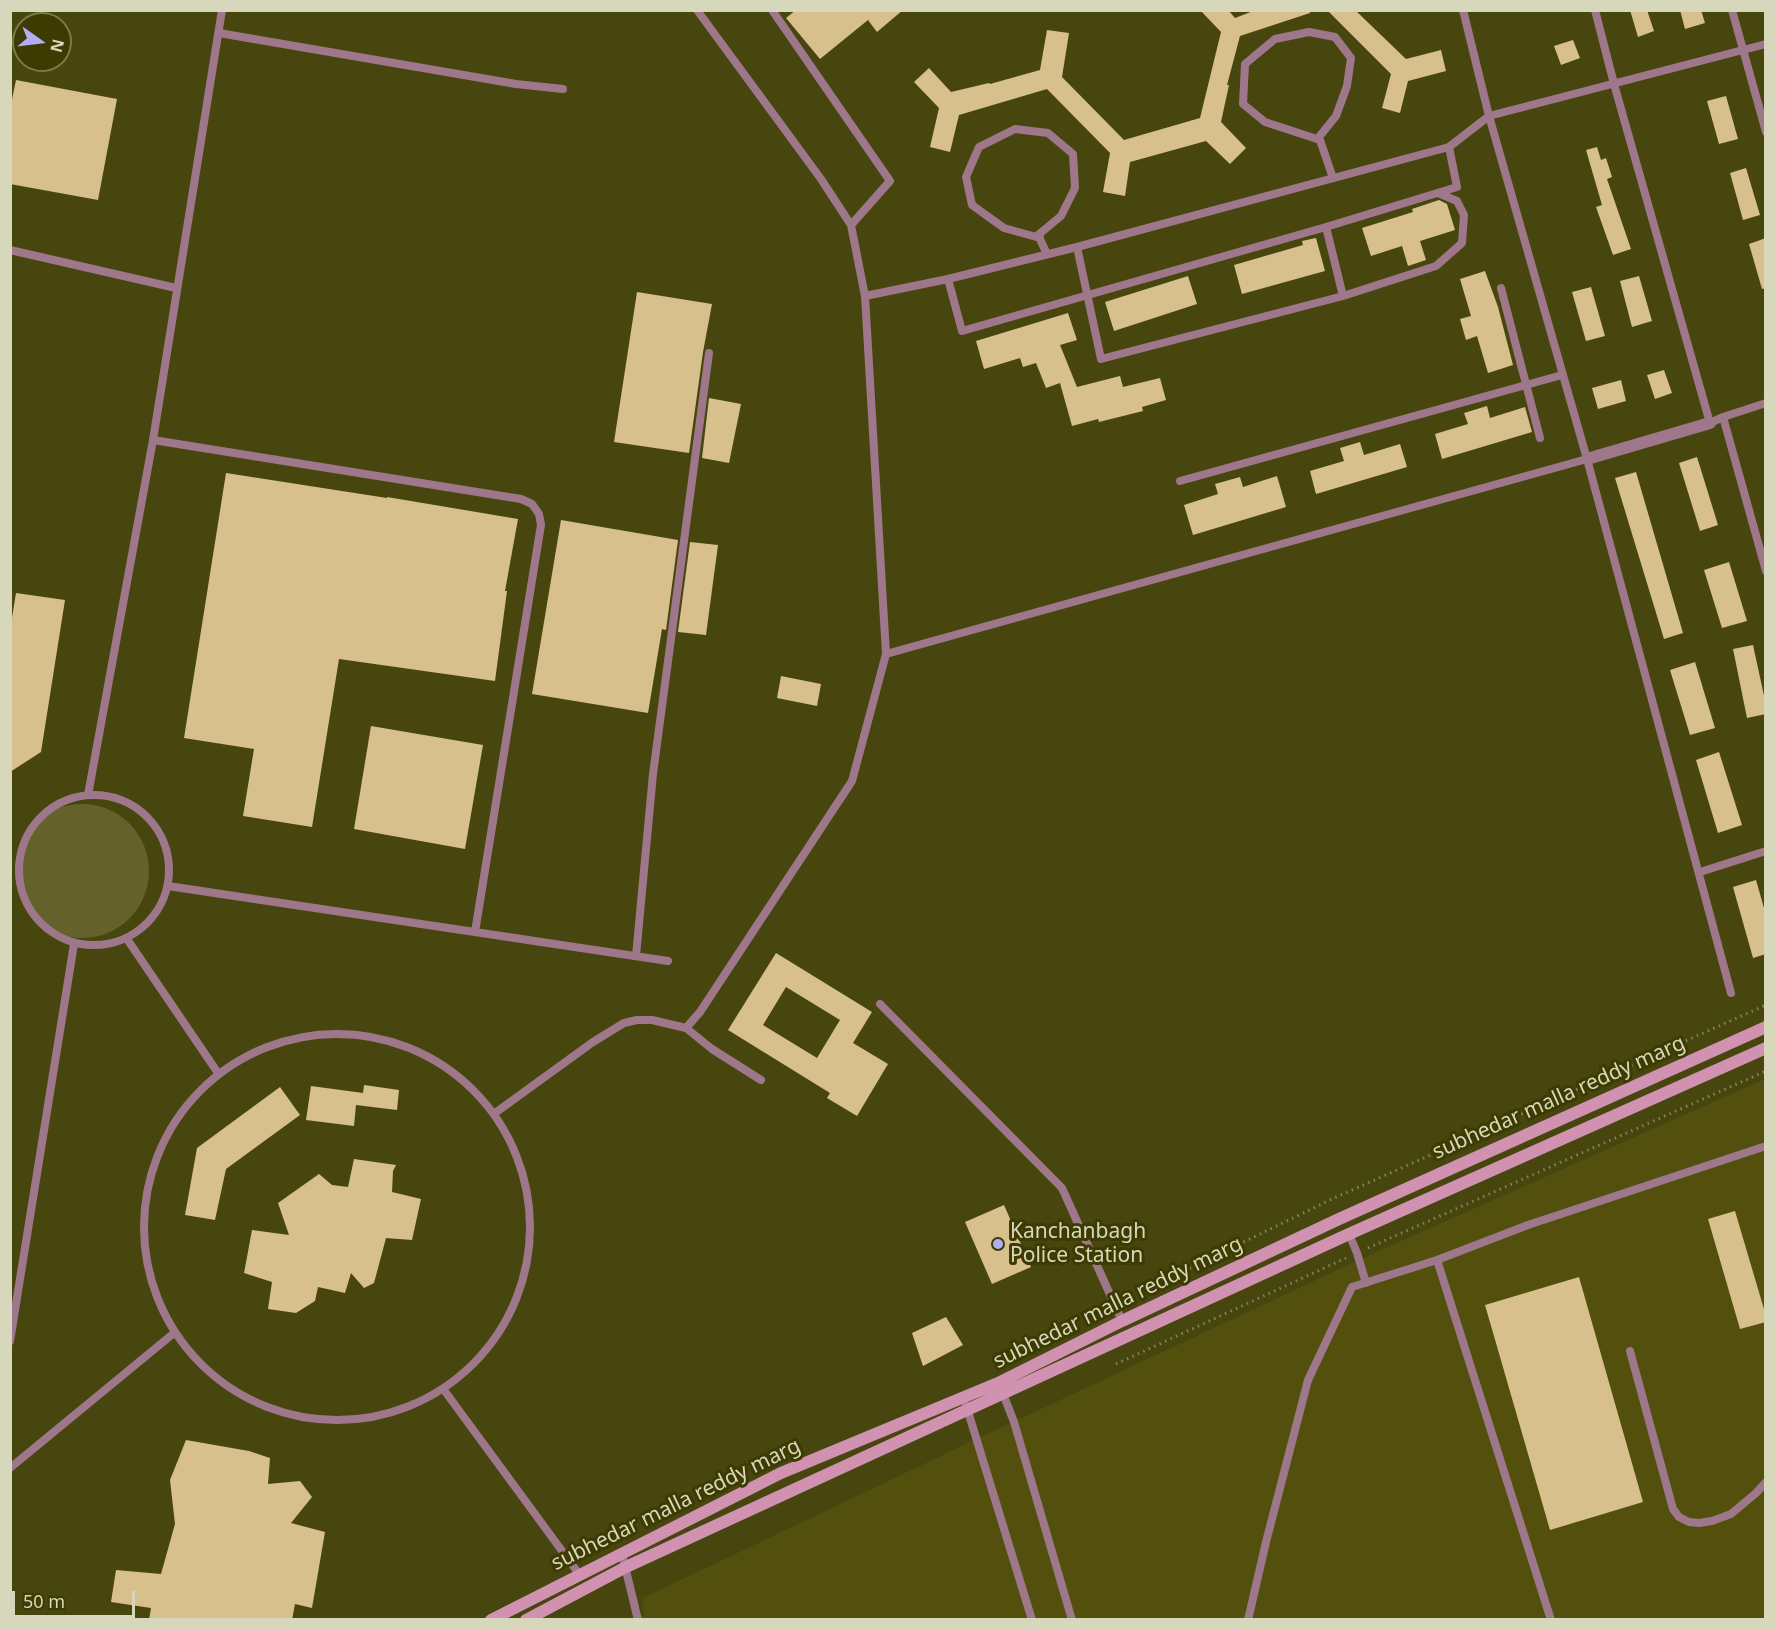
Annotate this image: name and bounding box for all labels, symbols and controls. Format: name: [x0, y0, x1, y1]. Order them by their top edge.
north arrow: [12, 12, 72, 72]
text: N: [45, 37, 70, 55]
street label: subhedar malla reddy marg: [1429, 1031, 1689, 1165]
place label: Kanchanbagh Police Station: [1010, 1219, 1146, 1269]
street label: subhedar malla reddy marg: [989, 1232, 1247, 1374]
marker: Kanchanbagh Police Station: [991, 1237, 1005, 1251]
street label: subhedar malla reddy marg: [547, 1434, 805, 1576]
scale bar: [15, 1579, 138, 1617]
text: 50 m: [23, 1589, 65, 1613]

